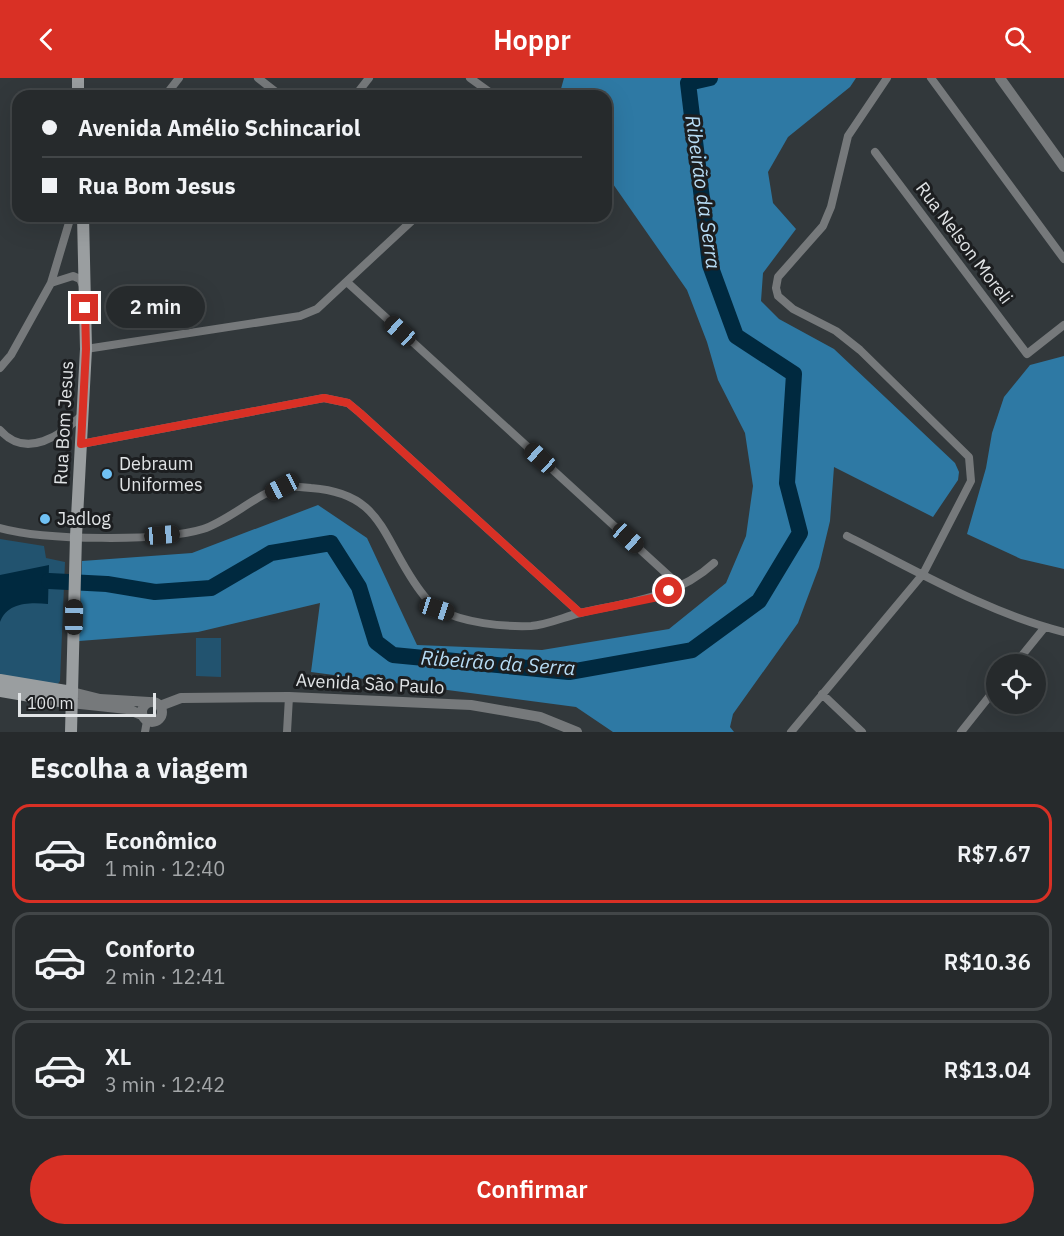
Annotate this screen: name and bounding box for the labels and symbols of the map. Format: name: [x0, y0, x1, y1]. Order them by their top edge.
water label: Ribeirão da Serra: [679, 113, 728, 271]
street label: Rua Nelson Moreli: [911, 177, 1018, 308]
callout: 2 min: [106, 287, 205, 329]
route end: [71, 294, 98, 321]
car: [381, 312, 419, 350]
street label: Rua Bom Jesus: [49, 360, 78, 486]
car: [521, 439, 559, 477]
place label: Debraum Uniformes: [119, 452, 203, 496]
marker: Debraum Uniformes: [100, 467, 114, 481]
car: [262, 471, 302, 503]
place label: Jadlog: [57, 507, 111, 530]
marker: Jadlog: [38, 512, 52, 526]
car: [609, 519, 647, 557]
car: [143, 524, 181, 546]
route start: [655, 577, 682, 604]
car: [417, 595, 457, 623]
car: [65, 599, 83, 635]
water label: Ribeirão da Serra: [420, 644, 576, 681]
street label: Avenida São Paulo: [295, 668, 445, 699]
scale bar: [18, 690, 156, 718]

